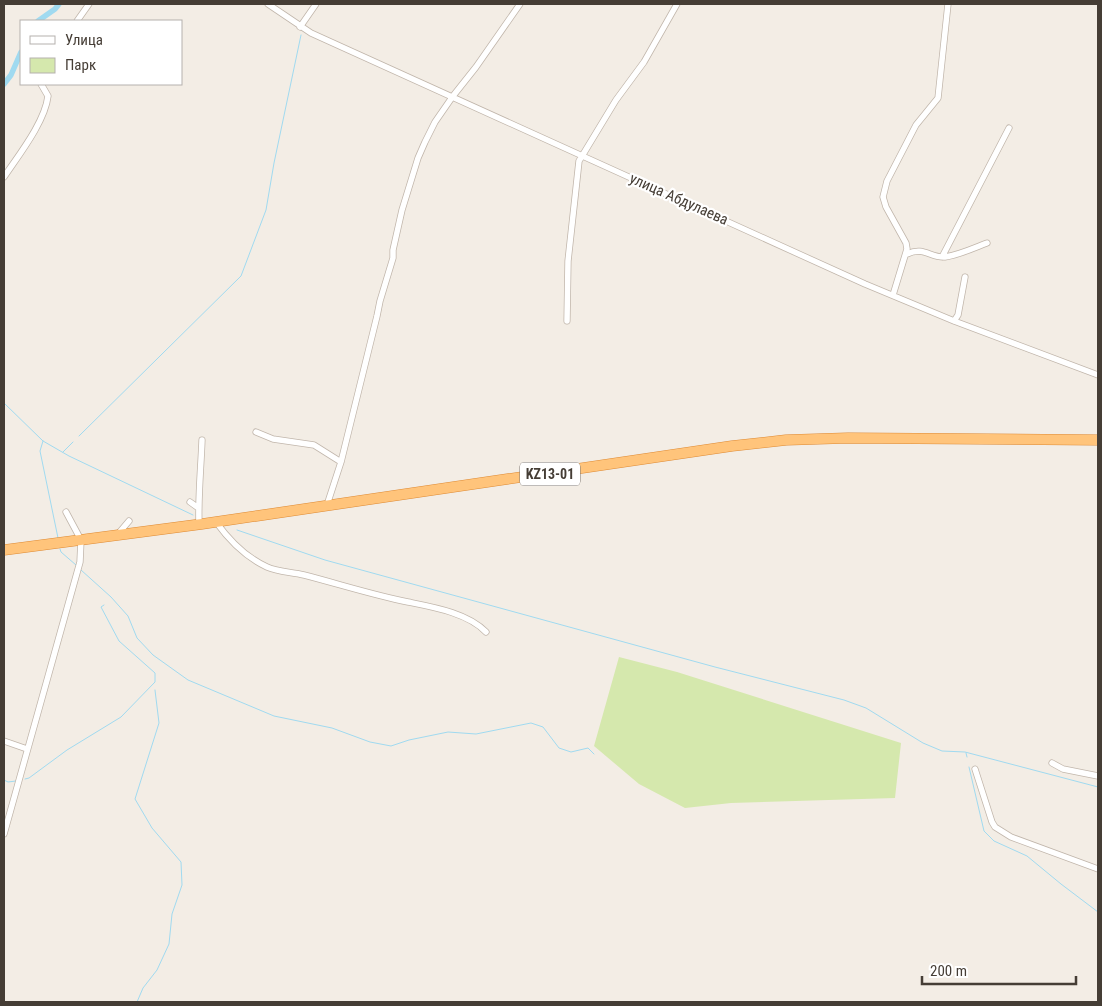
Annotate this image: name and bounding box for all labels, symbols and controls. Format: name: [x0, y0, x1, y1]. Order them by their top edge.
legend: [20, 20, 182, 85]
text: Улица: [65, 31, 103, 49]
text: Парк: [65, 56, 96, 74]
street label: улица Абдулаева: [627, 169, 731, 229]
road number: KZ13-01: [520, 462, 580, 486]
scale bar: [922, 954, 1076, 986]
text: 200 m: [930, 962, 967, 980]

